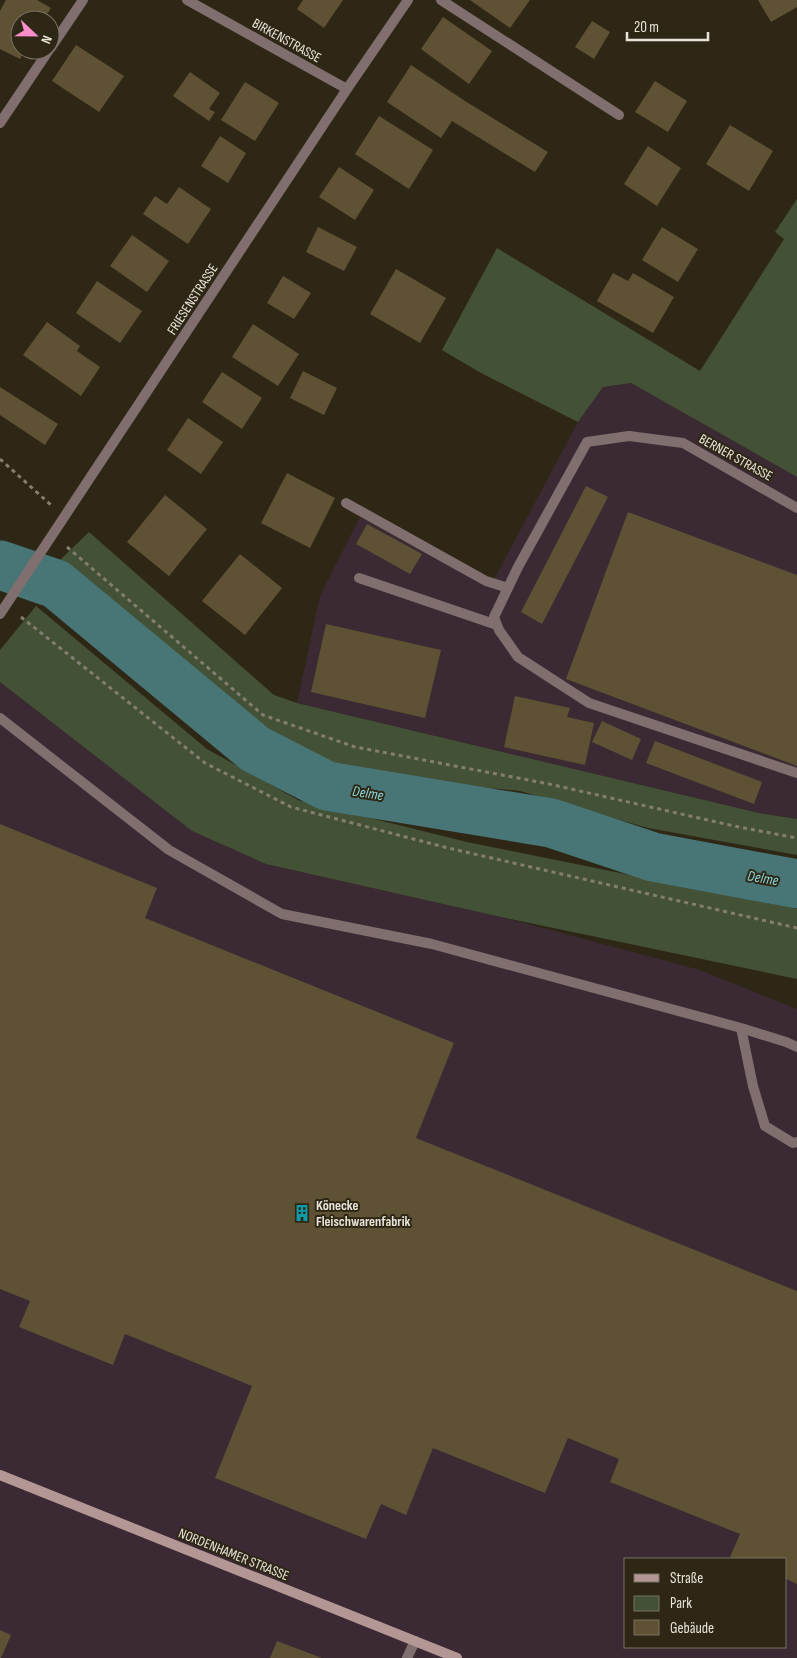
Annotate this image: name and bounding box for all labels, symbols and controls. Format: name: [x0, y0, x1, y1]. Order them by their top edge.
north arrow: [10, 10, 60, 60]
scale bar: [627, 10, 708, 42]
street label: BIRKENSTRASSE: [249, 15, 324, 66]
text: 20 m: [634, 18, 659, 37]
text: N: [37, 33, 56, 46]
street label: FRIESENSTRASSE: [163, 261, 222, 338]
street label: BERNER STRASSE: [696, 430, 776, 485]
water label: Delme: [351, 782, 385, 805]
water label: Delme: [746, 866, 780, 891]
place label: Könecke Fleischwarenfabrik: [316, 1197, 410, 1230]
building icon: Könecke Fleischwarenfabrik: [292, 1203, 312, 1223]
street label: NORDENHAMER STRASSE: [176, 1525, 292, 1584]
legend: [624, 1558, 787, 1648]
text: Straße: [670, 1569, 703, 1588]
text: Park: [670, 1594, 692, 1613]
text: Gebäude: [670, 1619, 714, 1638]

